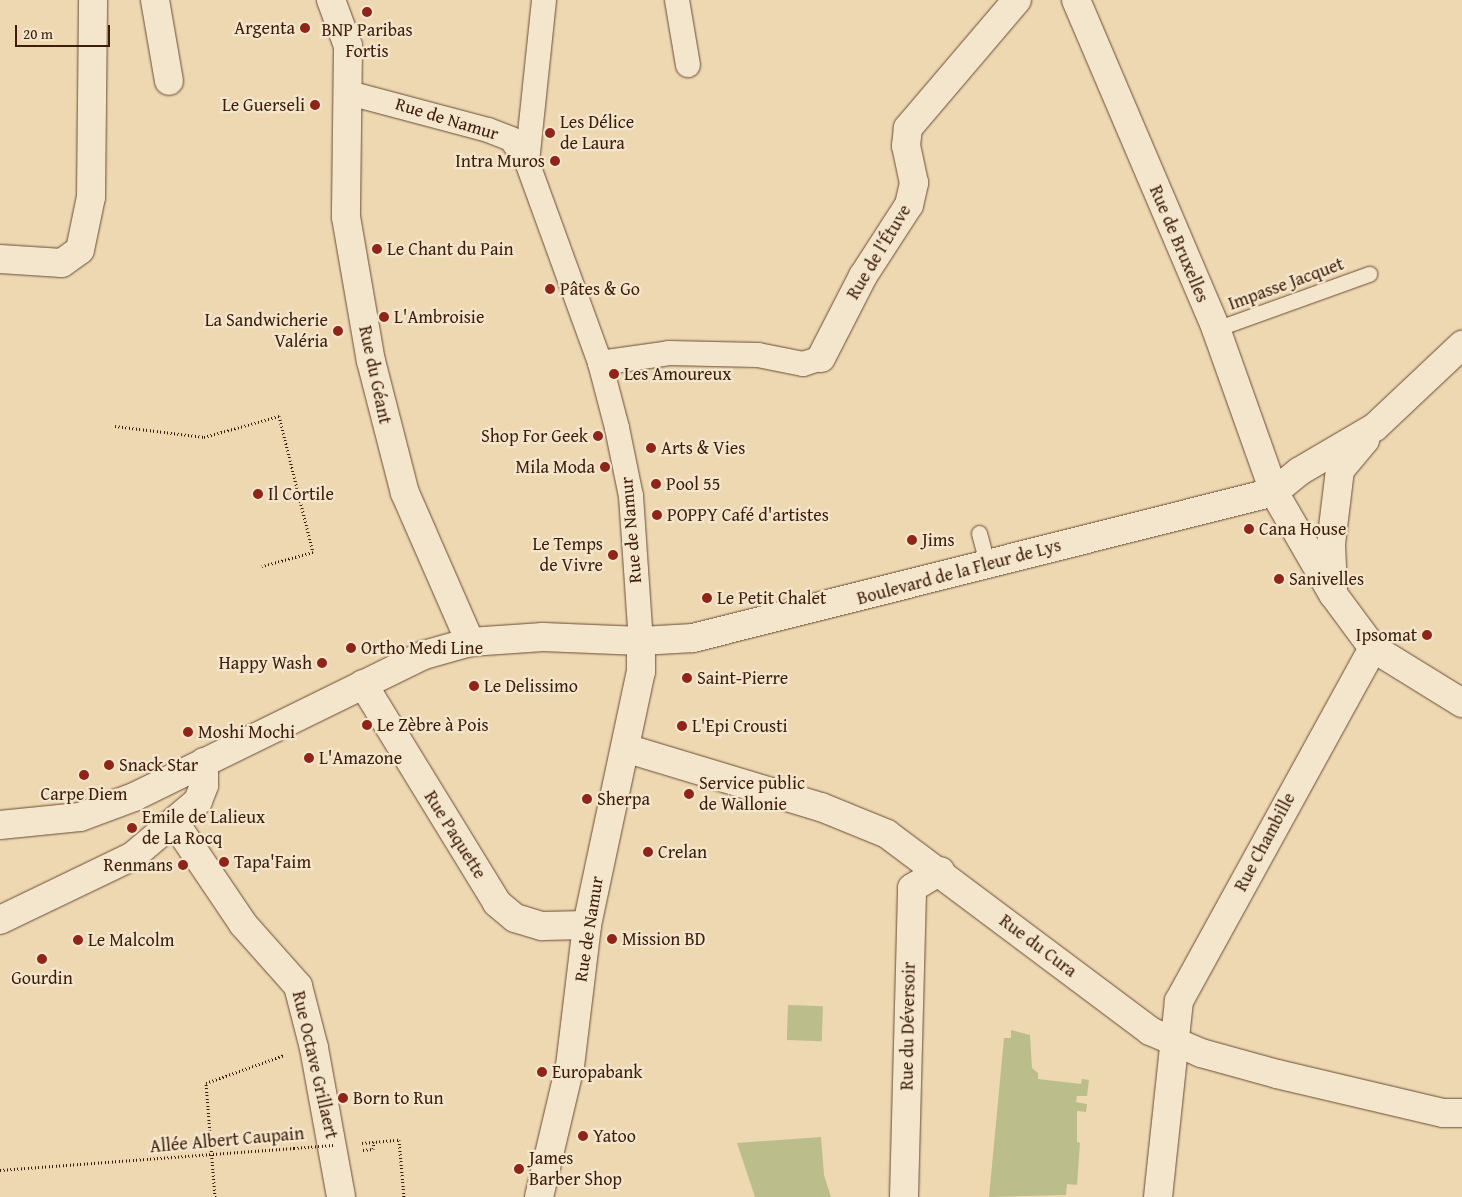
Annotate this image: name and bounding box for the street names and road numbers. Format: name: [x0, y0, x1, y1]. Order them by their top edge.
street label: Rue de Namur: [393, 93, 501, 145]
street label: Rue de Bruxelles: [1145, 182, 1213, 306]
street label: Rue de l'Étuve: [842, 201, 916, 303]
street label: Impasse Jacquet: [1225, 253, 1347, 315]
street label: Rue du Géant: [354, 324, 396, 426]
street label: Rue de Namur: [616, 476, 646, 584]
street label: Boulevard de la Fleur de Lys: [855, 534, 1063, 610]
street label: Rue Paquette: [419, 787, 491, 883]
street label: Rue Chambille: [1230, 789, 1300, 895]
street label: Rue de Namur: [570, 875, 608, 983]
street label: Rue du Cura: [995, 910, 1081, 982]
street label: Rue du Déversoir: [896, 962, 920, 1090]
street label: Rue Octave Grillaert: [288, 989, 342, 1141]
street label: Allée Albert Caupain: [149, 1122, 305, 1158]

